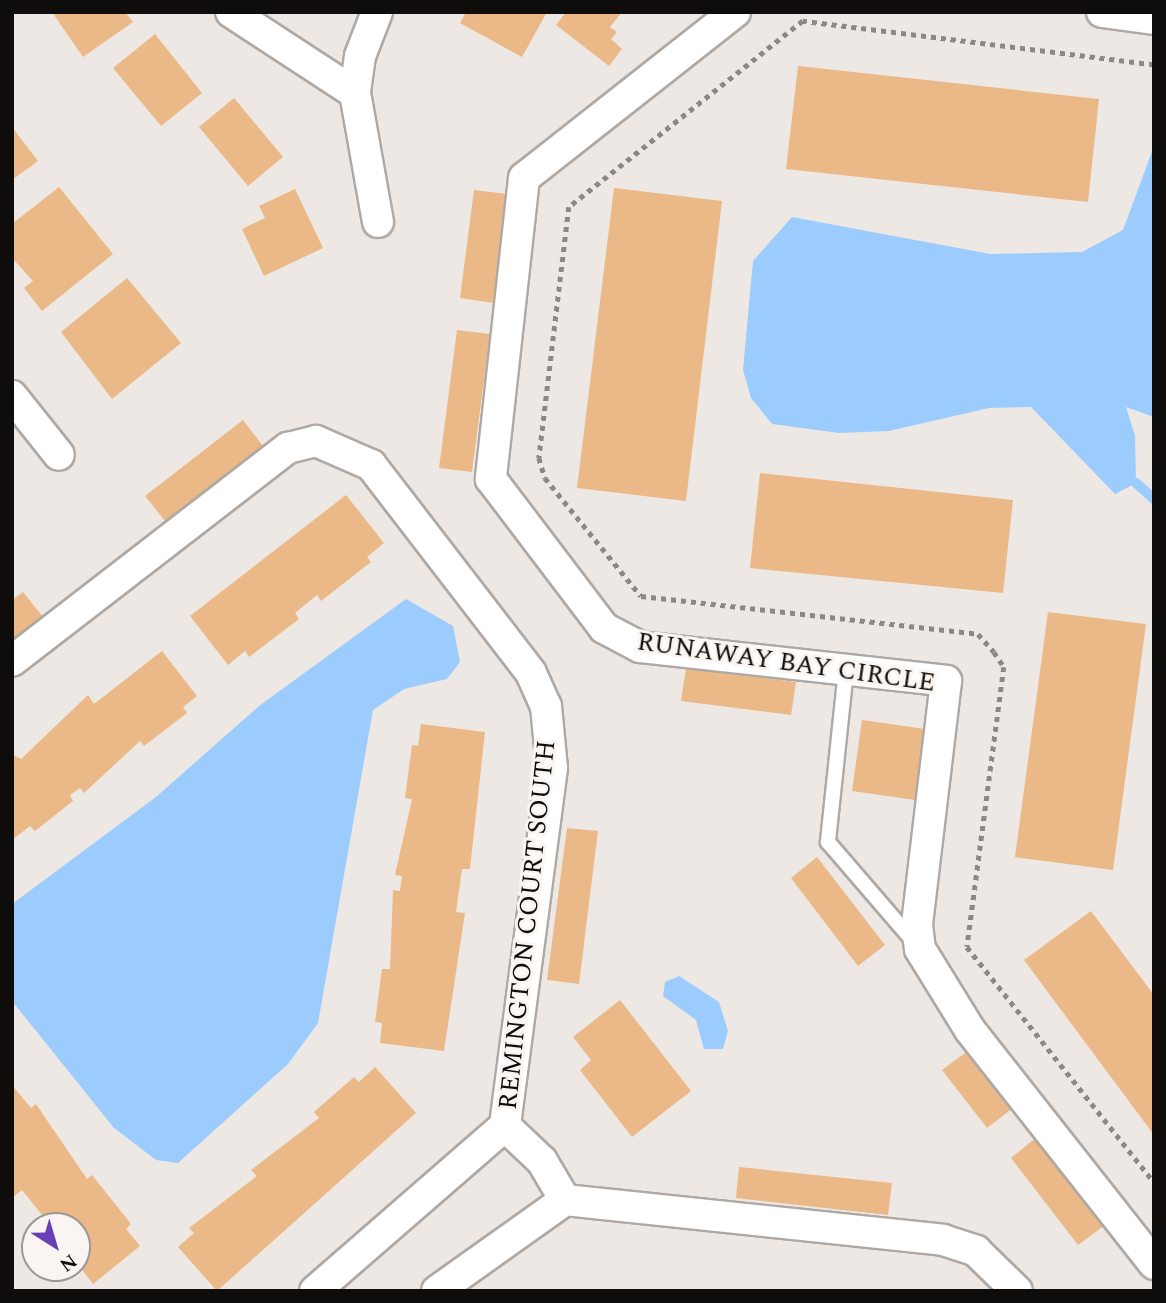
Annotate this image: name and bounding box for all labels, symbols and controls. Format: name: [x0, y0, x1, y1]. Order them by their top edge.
street label: RUNAWAY BAY CIRCLE: [635, 627, 937, 699]
street label: REMINGTON COURT SOUTH: [493, 739, 563, 1111]
north arrow: [21, 1212, 91, 1282]
text: N: [53, 1246, 83, 1279]

